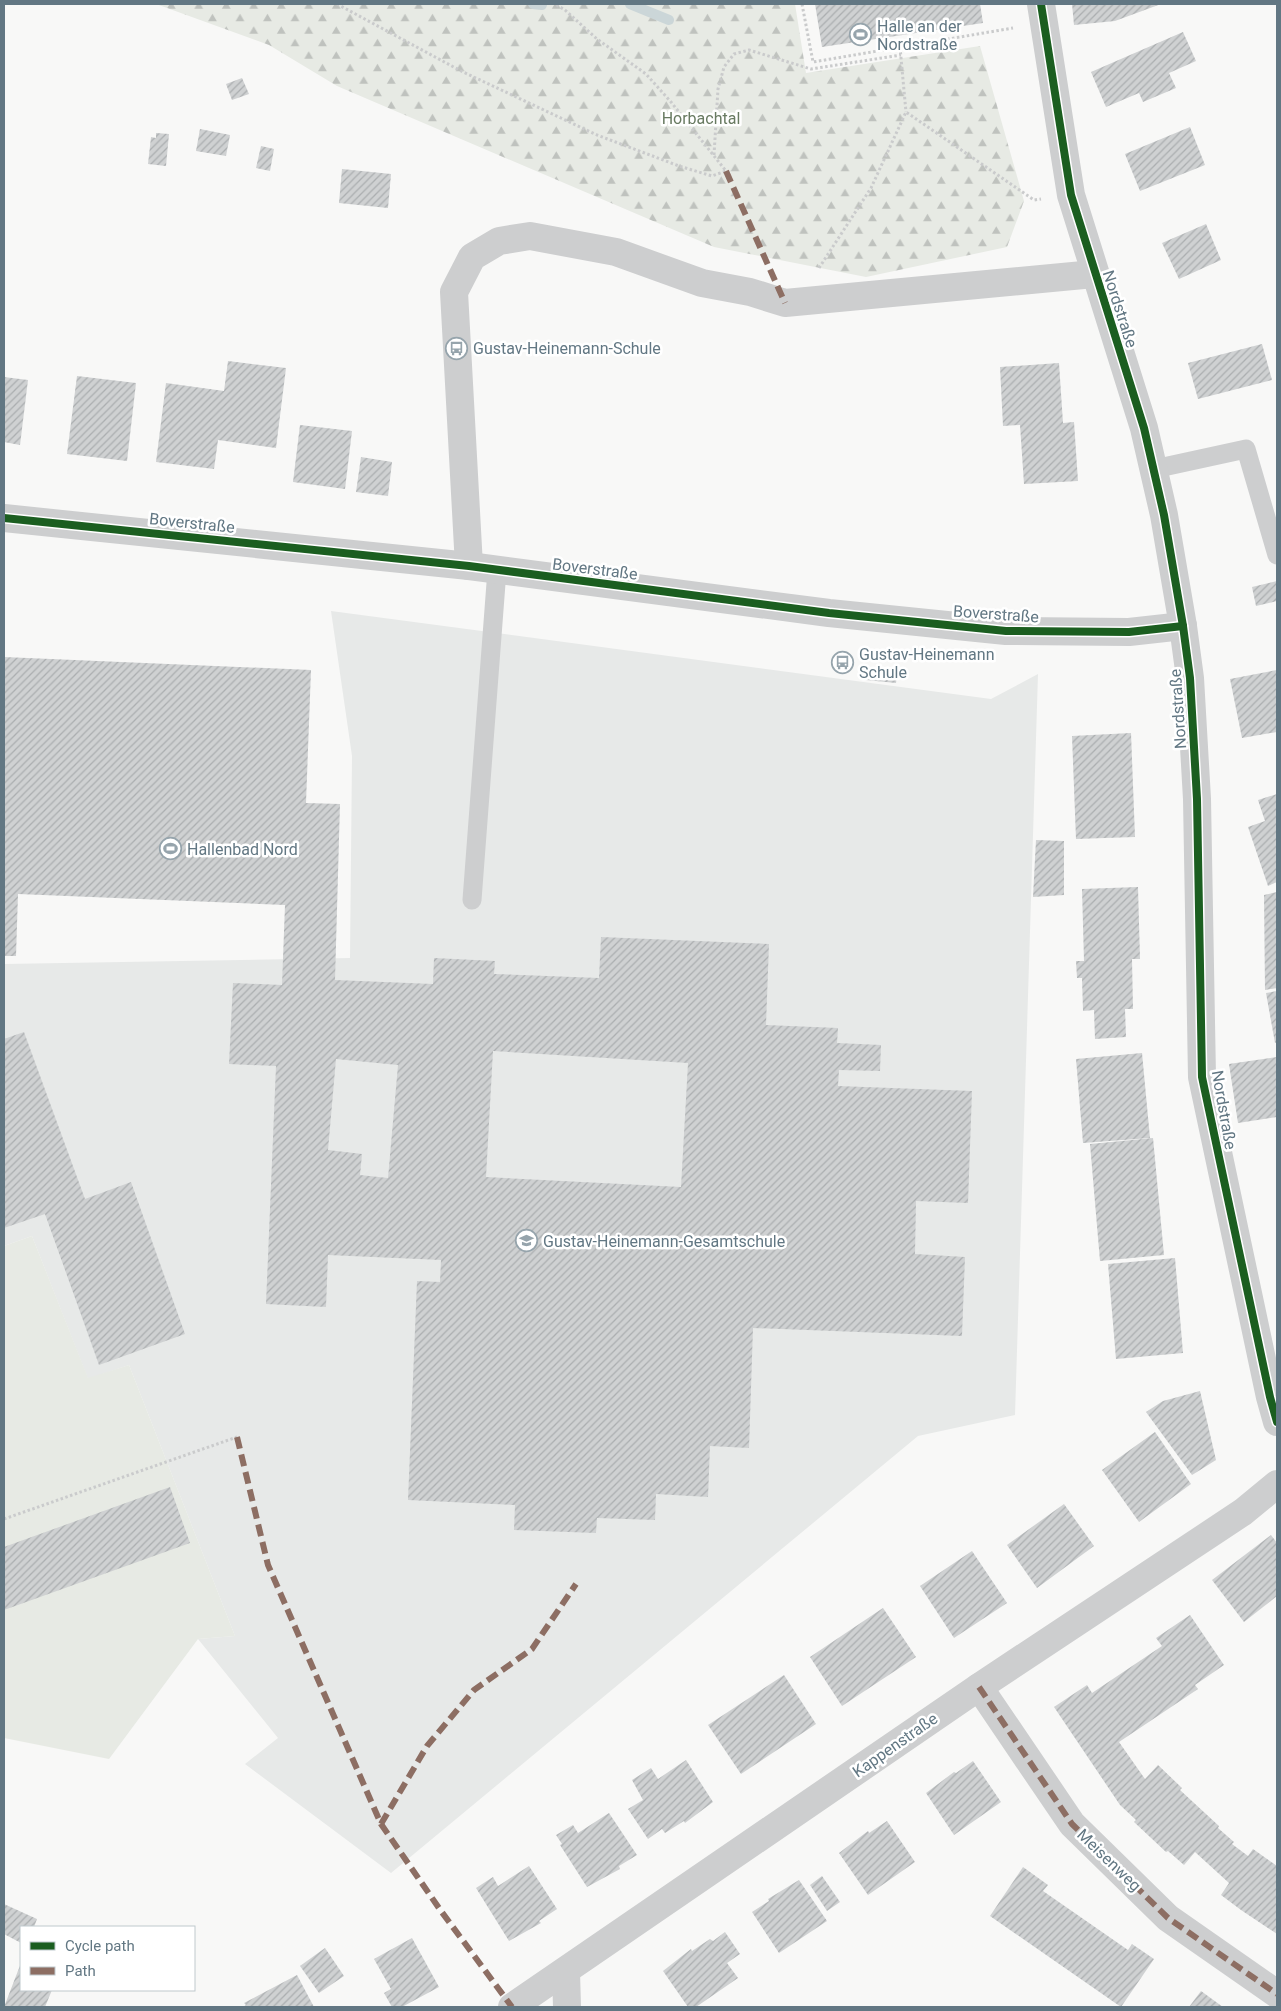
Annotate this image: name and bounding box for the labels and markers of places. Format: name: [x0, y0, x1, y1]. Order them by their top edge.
place label: Halle an der Nordstraße: [877, 17, 962, 54]
sports icon: Halle an der Nordstraße: [849, 23, 873, 47]
bus stop icon: Gustav-Heinemann-Schule: [445, 336, 469, 360]
place label: Gustav-Heinemann-Schule: [473, 339, 661, 358]
place label: Gustav-Heinemann Schule: [859, 645, 994, 682]
bus stop icon: Gustav-Heinemann Schule: [831, 651, 855, 675]
sports icon: Hallenbad Nord: [159, 837, 183, 861]
place label: Hallenbad Nord: [187, 840, 298, 859]
school or university icon: Gustav-Heinemann-Gesamtschule: [515, 1229, 539, 1253]
place label: Gustav-Heinemann-Gesamtschule: [543, 1232, 785, 1251]

